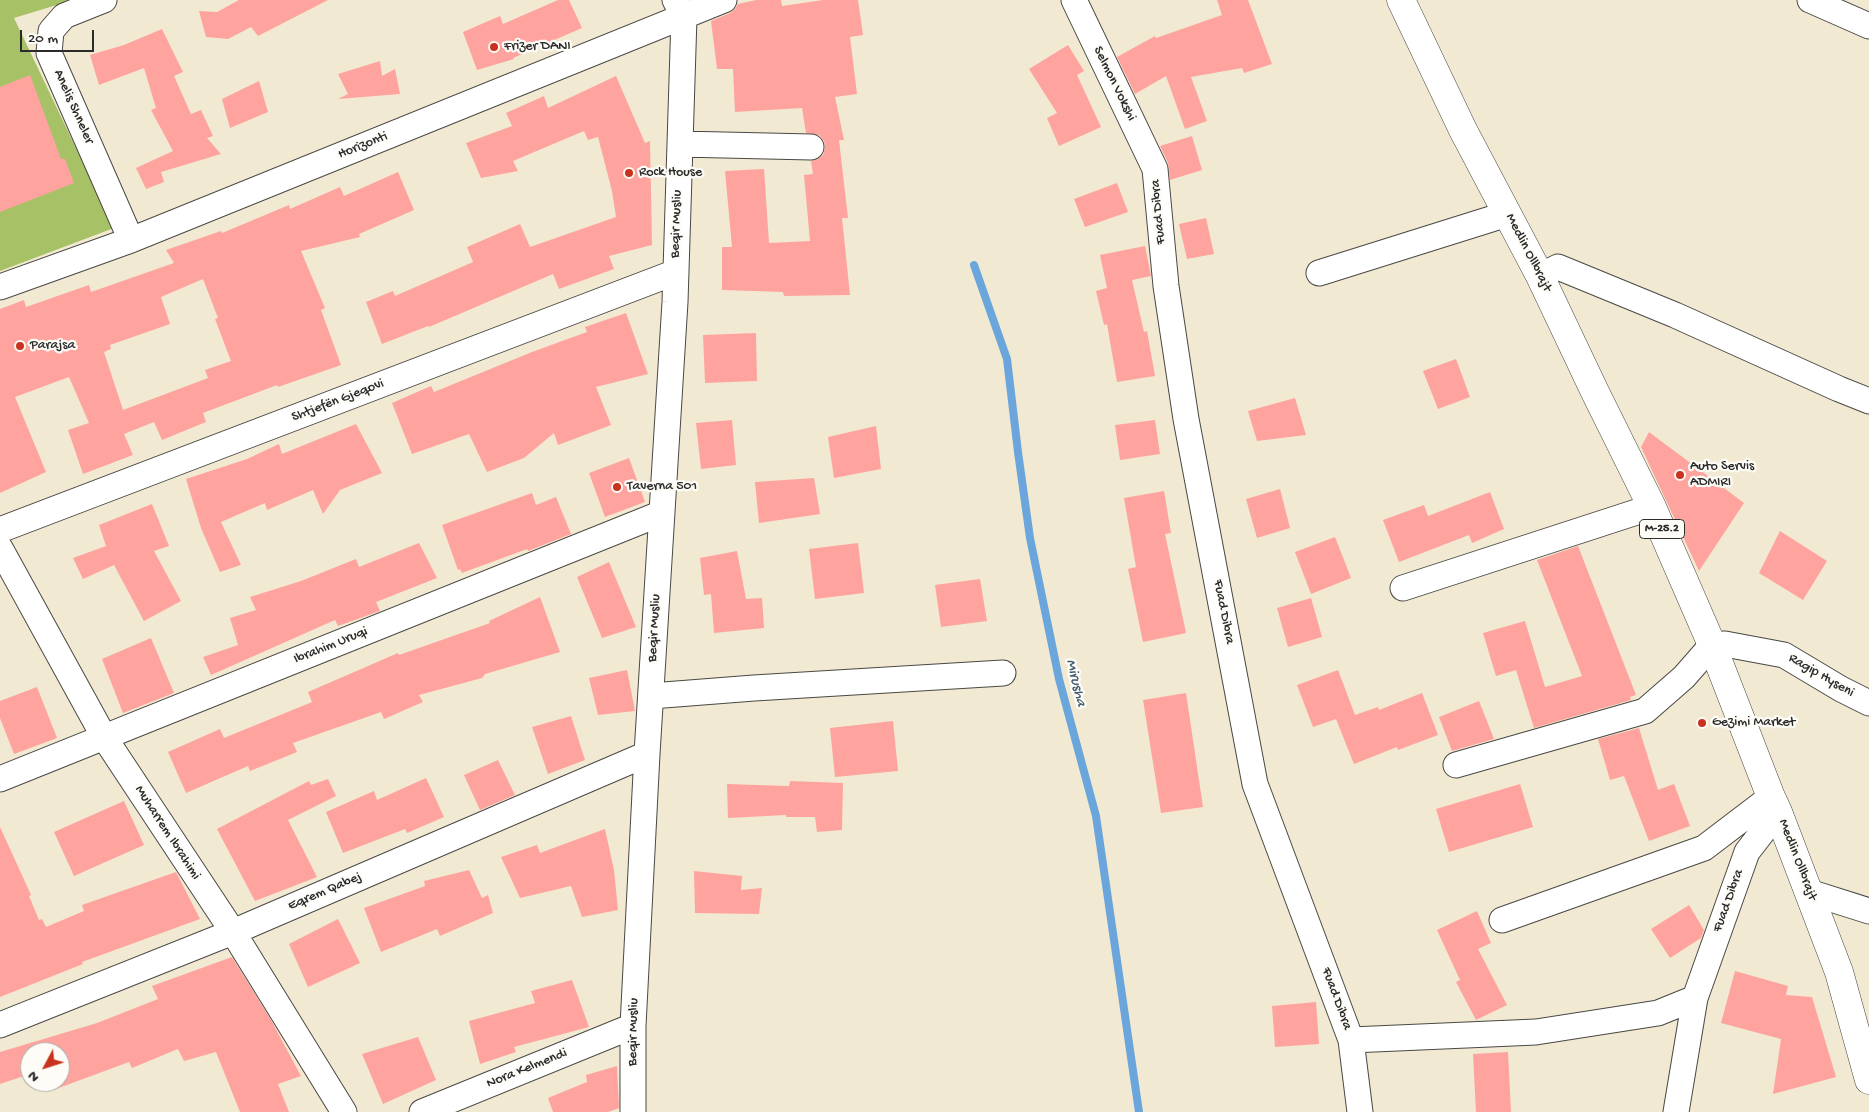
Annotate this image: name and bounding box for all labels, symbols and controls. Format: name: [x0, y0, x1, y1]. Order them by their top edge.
scale bar: [22, 20, 96, 52]
text: 20 m: [28, 30, 58, 48]
place label: Frizer DANI: [504, 39, 571, 55]
marker: Frizer DANI: [488, 41, 500, 53]
street label: Selmon Vokshi: [1089, 44, 1139, 124]
street label: Anelis Shneler: [49, 67, 97, 147]
street label: Horizonti: [336, 128, 390, 164]
place label: Rock House: [639, 165, 702, 181]
marker: Rock House: [623, 167, 635, 179]
street label: Fuad Dibra: [1148, 179, 1170, 245]
street label: Beqir Musliu: [667, 190, 687, 258]
street label: Medlin Ollbrajt: [1501, 211, 1555, 295]
place label: Parajsa: [30, 338, 75, 354]
marker: Parajsa: [14, 340, 26, 352]
street label: Shtjefën Gjeqovi: [289, 376, 387, 426]
place label: Auto Servis ADMIRI: [1690, 459, 1754, 492]
marker: Auto Servis ADMIRI: [1674, 469, 1686, 481]
place label: Taverna 501: [627, 479, 697, 495]
marker: Taverna 501: [611, 481, 623, 493]
road number: M-25.2: [1640, 520, 1684, 538]
street label: Fuad Dibra: [1209, 578, 1237, 646]
street label: Beqir Musliu: [645, 594, 665, 662]
street label: Ibrahim Uruqi: [292, 624, 370, 668]
street label: Ragip Hyseni: [1785, 650, 1857, 702]
water label: Mirusha: [1060, 658, 1090, 708]
place label: Gezimi Market: [1712, 715, 1795, 731]
marker: Gezimi Market: [1696, 717, 1708, 729]
street label: Muharrem Ibrahimi: [130, 783, 204, 883]
street label: Medlin Ollbrajt: [1774, 817, 1820, 903]
street label: Fuad Dibra: [1710, 867, 1748, 935]
street label: Eqrem Qabej: [286, 869, 364, 915]
street label: Fuad Dibra: [1317, 965, 1355, 1033]
street label: Beqir Musliu: [625, 998, 643, 1066]
north arrow: [20, 1042, 70, 1092]
street label: Nora Kelmendi: [484, 1045, 570, 1093]
text: N: [24, 1067, 43, 1085]

